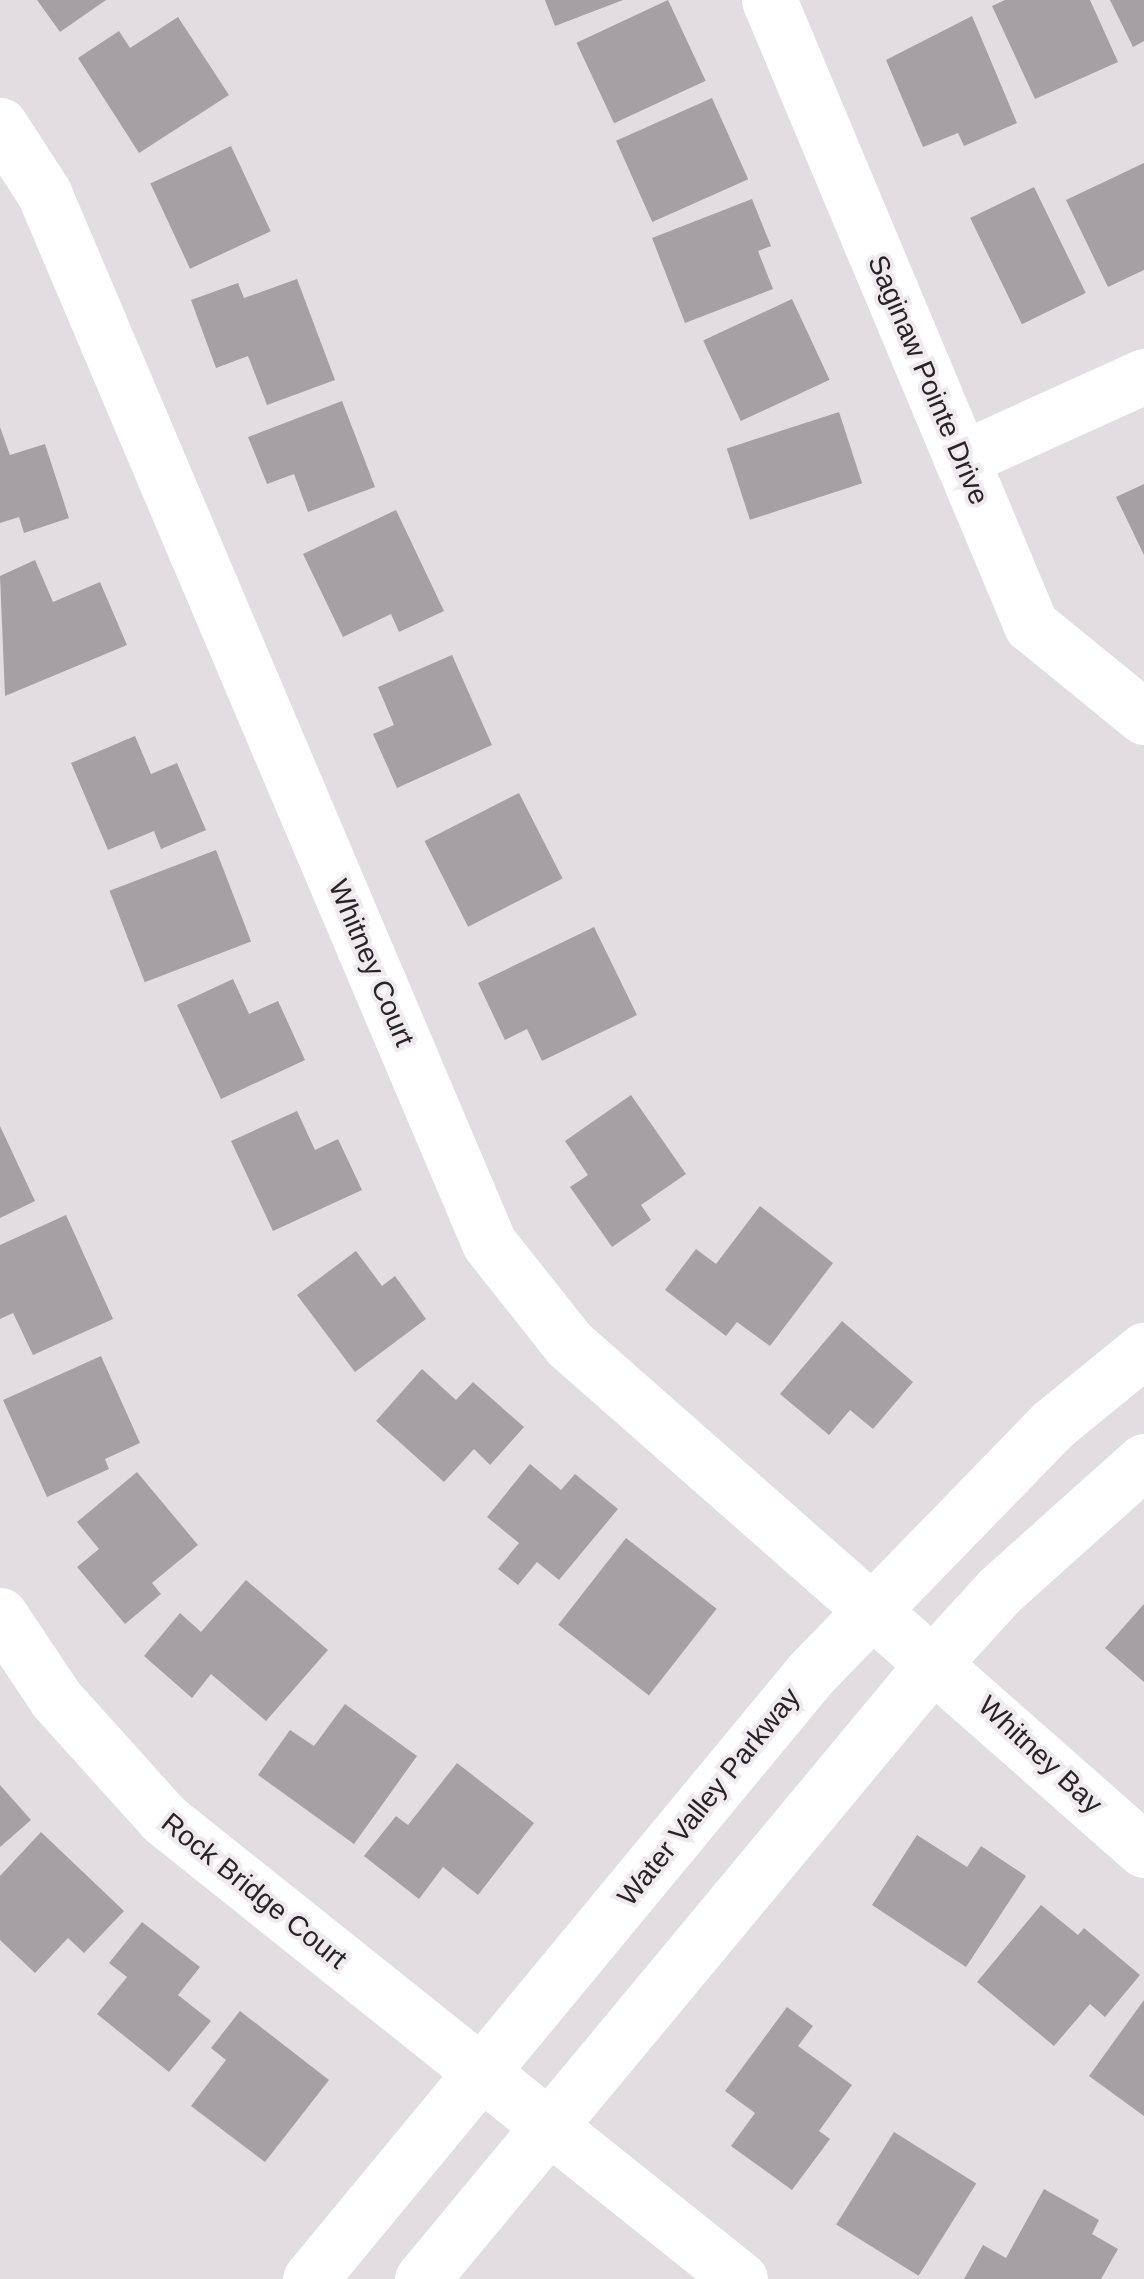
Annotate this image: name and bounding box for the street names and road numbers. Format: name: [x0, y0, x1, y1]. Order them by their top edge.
street label: Saginaw Pointe Drive: [860, 250, 996, 510]
street label: Whitney Court: [321, 875, 421, 1051]
street label: Water Valley Parkway: [611, 1681, 807, 1913]
street label: Whitney Bay: [971, 1689, 1109, 1821]
street label: Rock Bridge Court: [155, 1806, 353, 1976]

